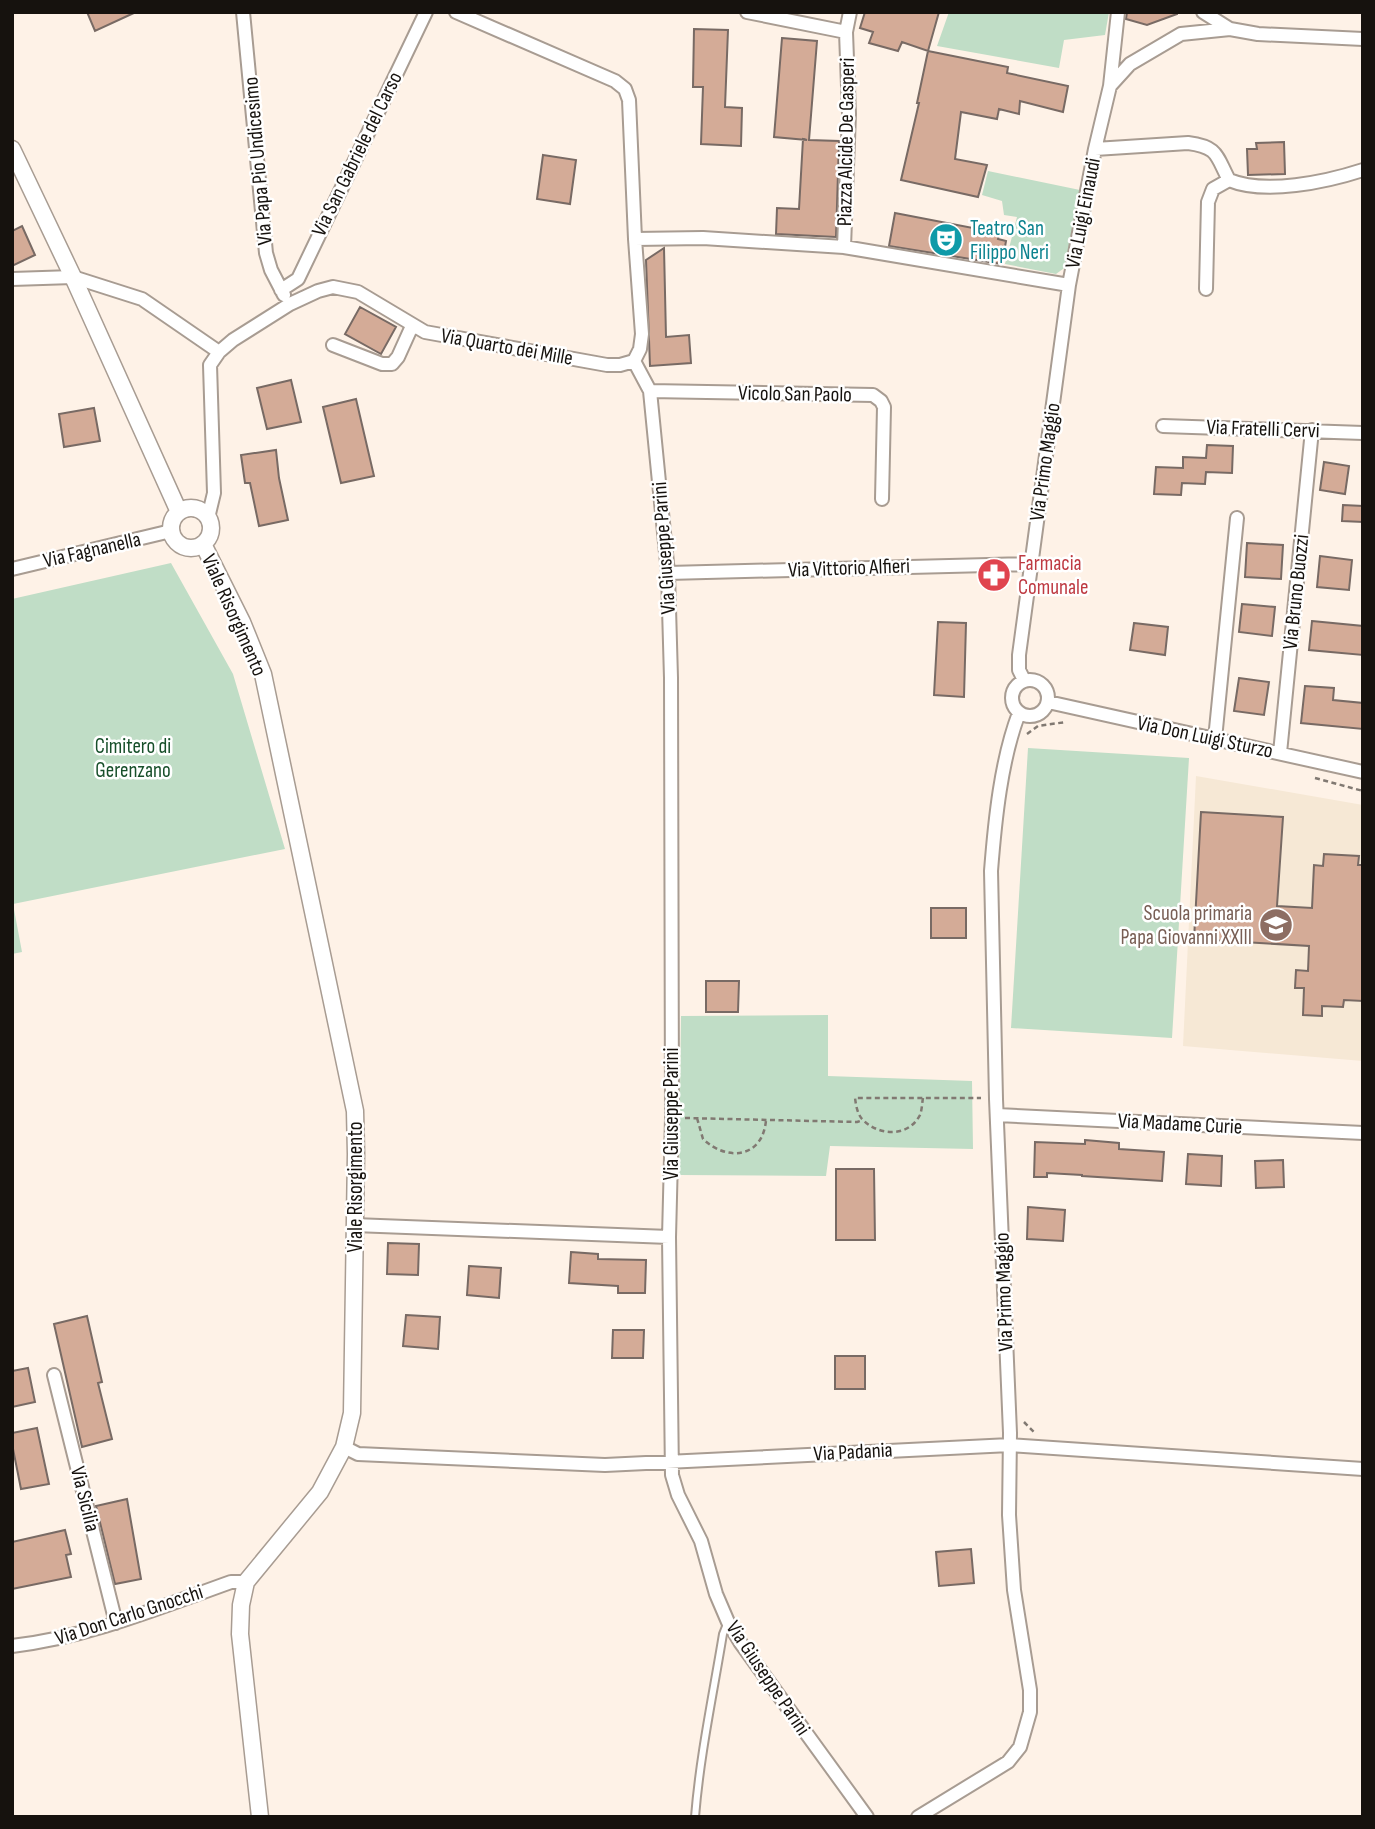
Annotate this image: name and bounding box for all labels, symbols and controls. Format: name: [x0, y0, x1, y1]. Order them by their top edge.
street label: Piazza Alcide De Gasperi: [832, 58, 860, 226]
street label: Via San Gabriele del Carso: [306, 68, 408, 240]
street label: Via Papa Pio Undicesimo: [238, 76, 278, 246]
street label: Via Luigi Einaudi: [1060, 156, 1106, 270]
place label: Teatro San Filippo Neri: [970, 216, 1049, 265]
theatre icon: Teatro San Filippo Neri: [927, 221, 965, 259]
street label: Via Quarto dei Mille: [439, 323, 575, 371]
street label: Vicolo San Paolo: [738, 381, 852, 407]
street label: Via Primo Maggio: [1024, 401, 1066, 523]
street label: Via Fratelli Cervi: [1206, 415, 1320, 443]
street label: Via Giuseppe Parini: [647, 481, 681, 615]
street label: Via Fagnanella: [41, 527, 143, 573]
street label: Via Bruno Buozzi: [1278, 533, 1314, 651]
street label: Viale Risorgimento: [196, 550, 272, 680]
place label: Farmacia Comunale: [1018, 551, 1088, 600]
street label: Via Vittorio Alfieri: [788, 553, 910, 583]
pharmacy icon: Farmacia Comunale: [975, 556, 1013, 594]
street label: Via Don Luigi Sturzo: [1135, 710, 1275, 764]
park label: Cimitero di Gerenzano: [95, 734, 171, 783]
place label: Scuola primaria Papa Giovanni XXIII: [1120, 901, 1252, 950]
school or university icon: Scuola primaria Papa Giovanni XXIII: [1257, 906, 1295, 944]
street label: Via Giuseppe Parini: [659, 1048, 684, 1180]
street label: Via Madame Curie: [1117, 1108, 1243, 1140]
street label: Viale Risorgimento: [343, 1122, 368, 1252]
street label: Via Primo Maggio: [989, 1232, 1019, 1352]
street label: Via Padania: [813, 1437, 893, 1467]
street label: Via Sicilia: [65, 1464, 105, 1534]
street label: Via Don Carlo Gnocchi: [52, 1579, 206, 1651]
street label: Via Giuseppe Parini: [721, 1616, 815, 1740]

